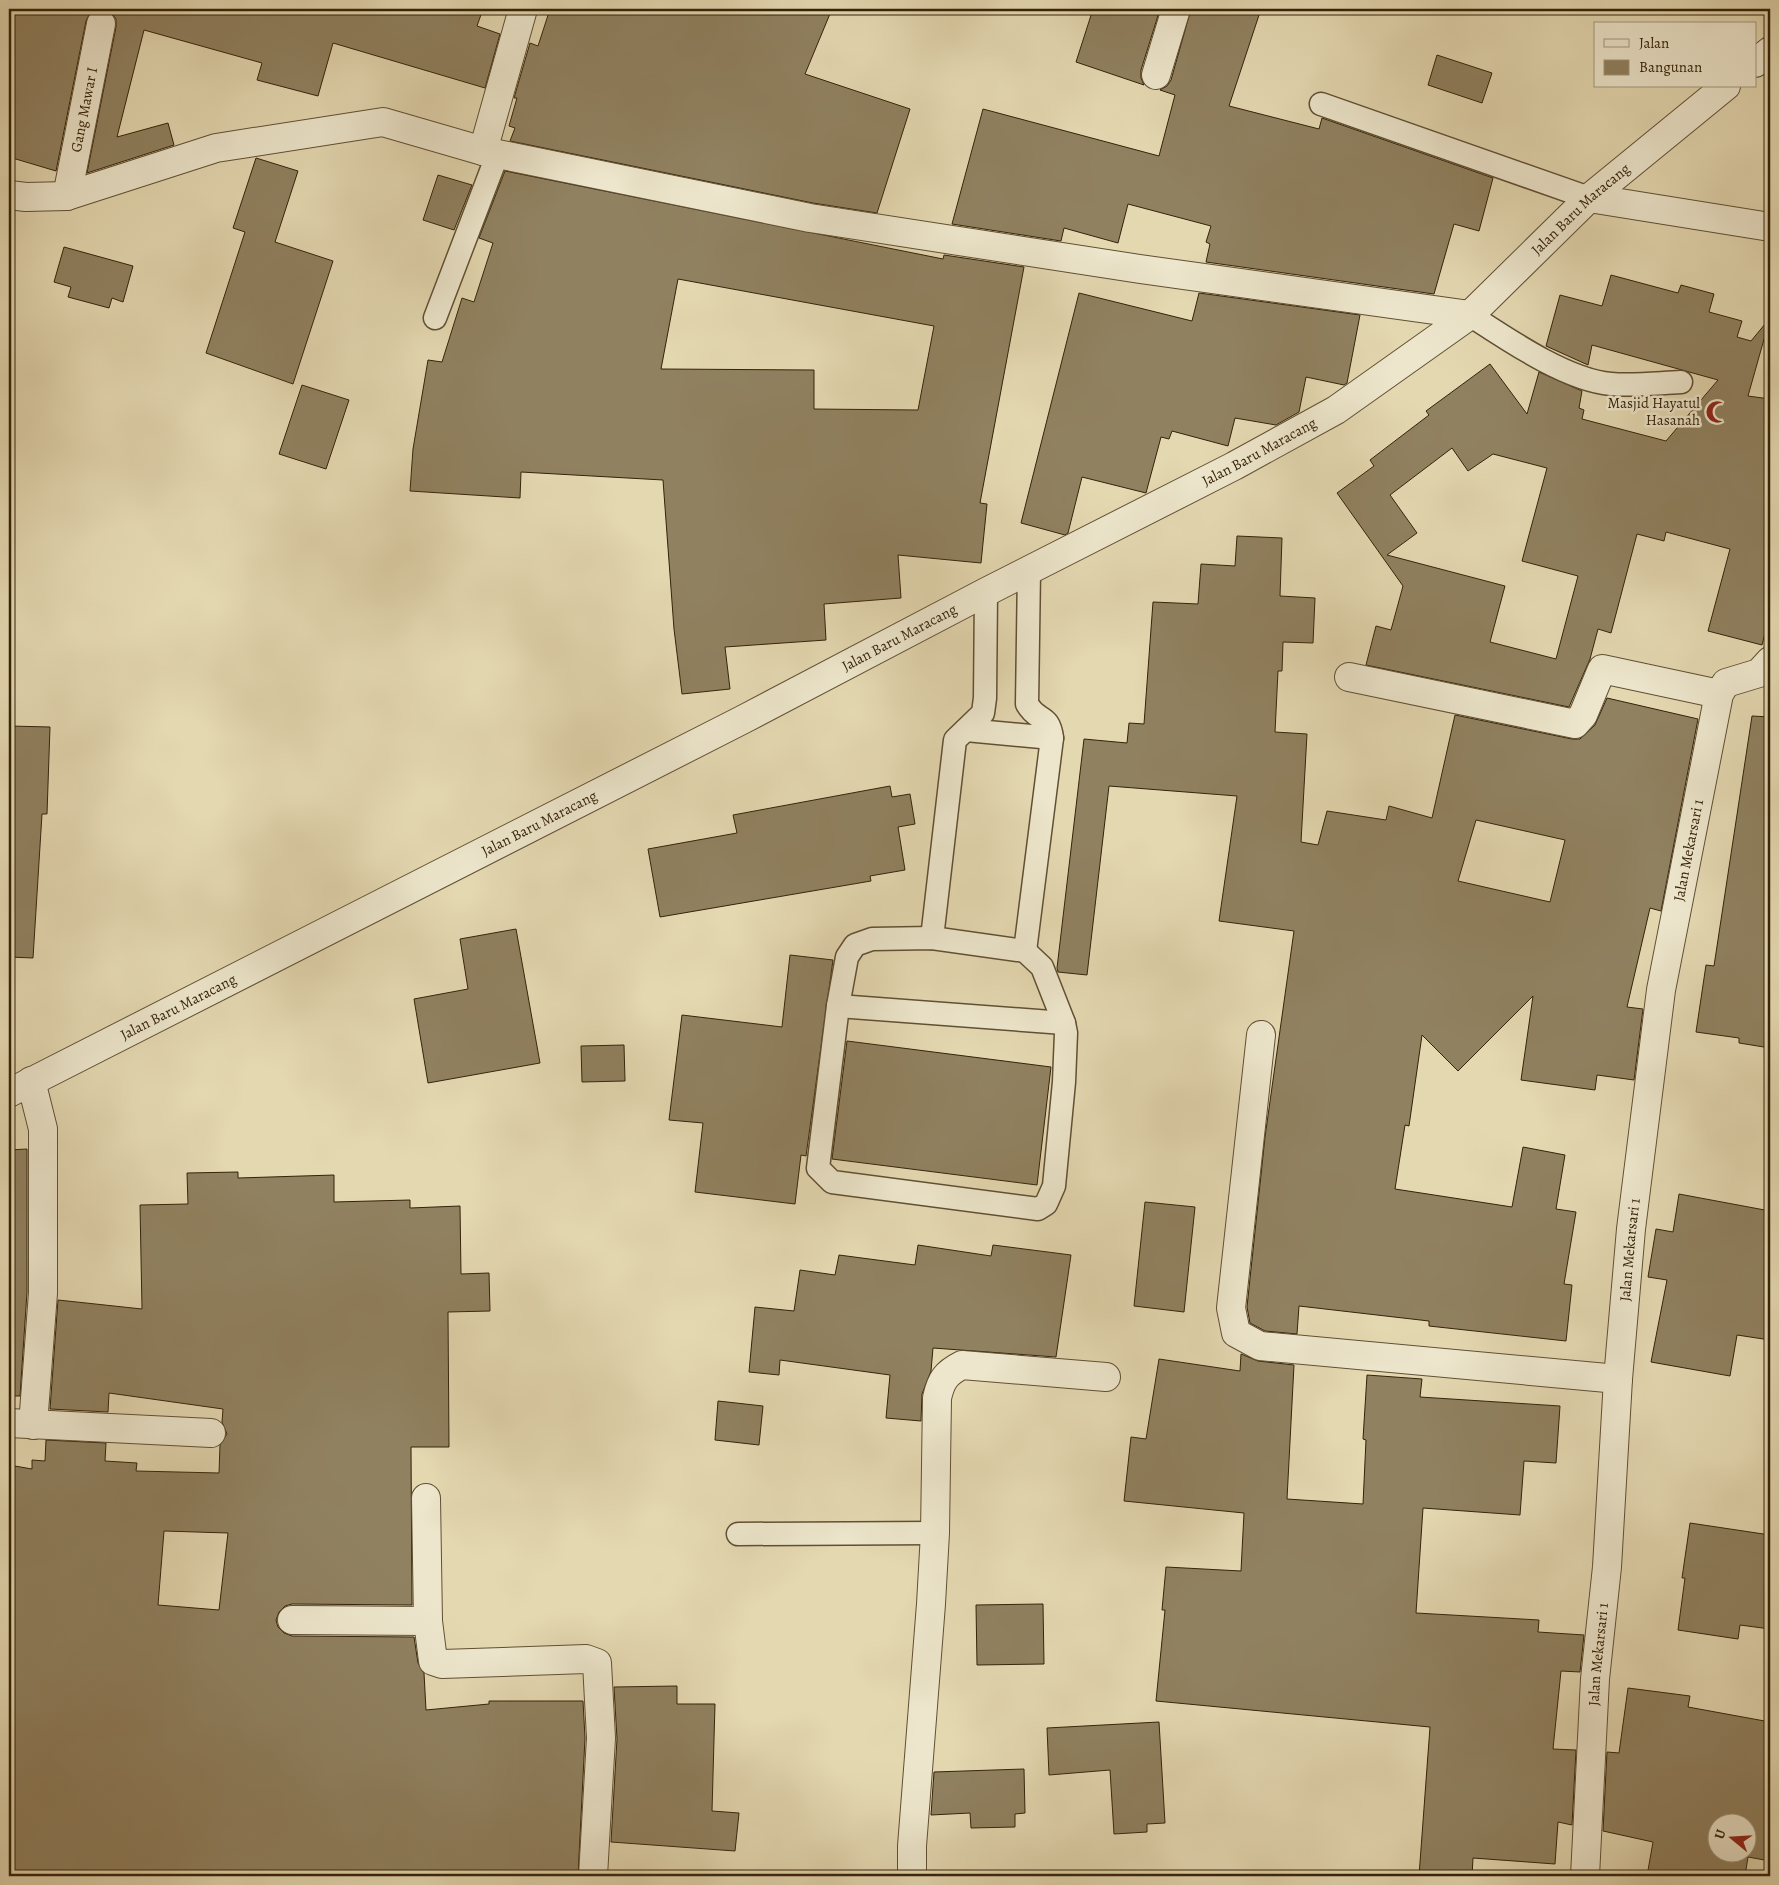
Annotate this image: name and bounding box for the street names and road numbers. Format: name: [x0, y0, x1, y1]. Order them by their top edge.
street label: Gang Mawar I: [66, 65, 102, 154]
street label: Jalan Baru Maracang: [1527, 158, 1634, 259]
street label: Jalan Baru Maracang: [1198, 412, 1320, 491]
street label: Jalan Baru Maracang: [838, 599, 961, 676]
street label: Jalan Baru Maracang: [478, 785, 601, 861]
street label: Jalan Mekarsari 1: [1669, 798, 1708, 903]
street label: Jalan Baru Maracang: [117, 969, 240, 1045]
street label: Jalan Mekarsari 1: [1615, 1197, 1645, 1302]
street label: Jalan Mekarsari 1: [1584, 1602, 1613, 1706]

